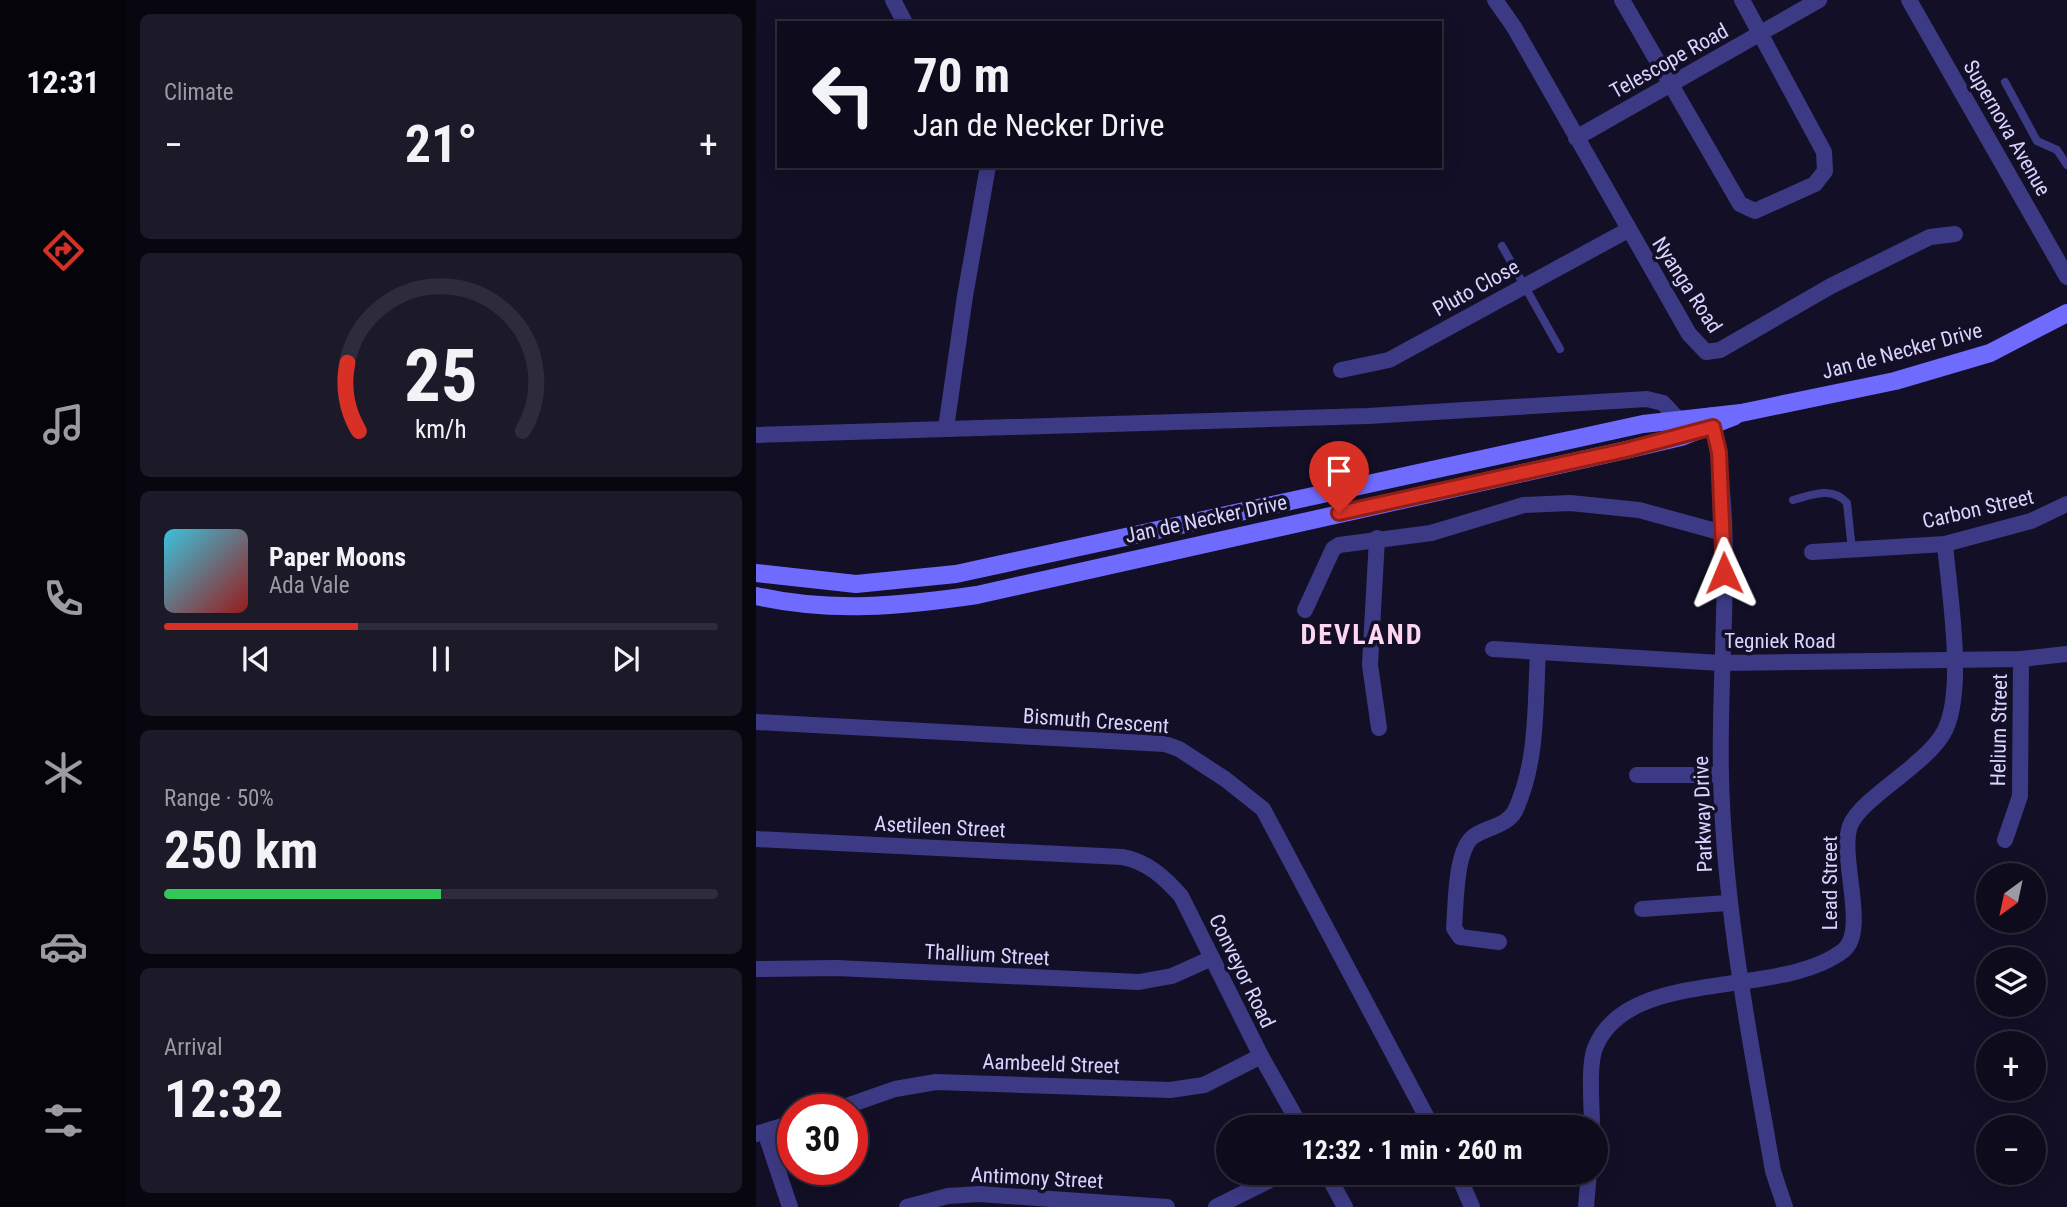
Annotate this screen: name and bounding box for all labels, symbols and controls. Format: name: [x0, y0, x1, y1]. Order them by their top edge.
street label: Telescope Road: [1606, 19, 1732, 103]
text: 70 m: [913, 47, 1010, 104]
icon: left: [798, 49, 889, 140]
street label: Supernova Avenue: [1959, 56, 2056, 200]
text: 12:31: [26, 63, 100, 101]
text: Climate: [164, 79, 234, 106]
text: Jan de Necker Drive: [913, 106, 1165, 144]
text: 21°: [405, 114, 477, 175]
text: −: [164, 123, 183, 167]
text: +: [699, 123, 718, 167]
icon: directions: [39, 226, 88, 275]
street label: Nyanga Road: [1647, 233, 1727, 337]
street label: Pluto Close: [1429, 254, 1523, 321]
street label: Jan de Necker Drive: [1819, 318, 1985, 384]
text: 25: [404, 333, 478, 419]
icon: music: [39, 400, 88, 449]
text: km/h: [415, 415, 467, 444]
pin: [1309, 441, 1369, 513]
icon: arrive: [1320, 452, 1358, 490]
street label: Carbon Street: [1920, 485, 2036, 533]
street label: Jan de Necker Drive: [1123, 490, 1289, 548]
position arrow: [1687, 536, 1761, 610]
text: Paper Moons: [269, 542, 406, 572]
text: Ada Vale: [269, 572, 349, 599]
icon: phone: [39, 574, 88, 623]
district label: DEVLAND: [1300, 618, 1424, 651]
street label: Tegniek Road: [1724, 629, 1836, 653]
icon: previous: [237, 640, 275, 678]
icon: pause: [422, 640, 460, 678]
icon: next: [607, 640, 645, 678]
street label: Helium Street: [1986, 674, 2012, 786]
street label: Bismuth Crescent: [1022, 704, 1170, 738]
icon: climate: [39, 748, 88, 797]
street label: Parkway Drive: [1689, 755, 1717, 873]
text: Range · 50%: [164, 785, 274, 812]
street label: Asetileen Street: [874, 812, 1006, 842]
text: 250 km: [164, 820, 318, 881]
street label: Lead Street: [1818, 836, 1842, 930]
north arrow: [1976, 863, 2046, 933]
map controls: [1976, 863, 2046, 1185]
street label: Conveyor Road: [1204, 910, 1280, 1032]
icon: car: [39, 922, 88, 971]
street label: Thallium Street: [924, 940, 1050, 970]
button: layers: [1976, 947, 2046, 1017]
button: +: [1976, 1031, 2046, 1101]
text: Arrival: [164, 1034, 223, 1061]
street label: Aambeeld Street: [982, 1050, 1120, 1078]
text: 12:32: [164, 1069, 283, 1130]
speed limit sign: 30: [777, 1094, 868, 1185]
icon: filters: [39, 1096, 88, 1145]
button: −: [1976, 1115, 2046, 1185]
text: 12:32 · 1 min · 260 m: [1302, 1135, 1522, 1165]
street label: Antimony Street: [970, 1163, 1104, 1193]

